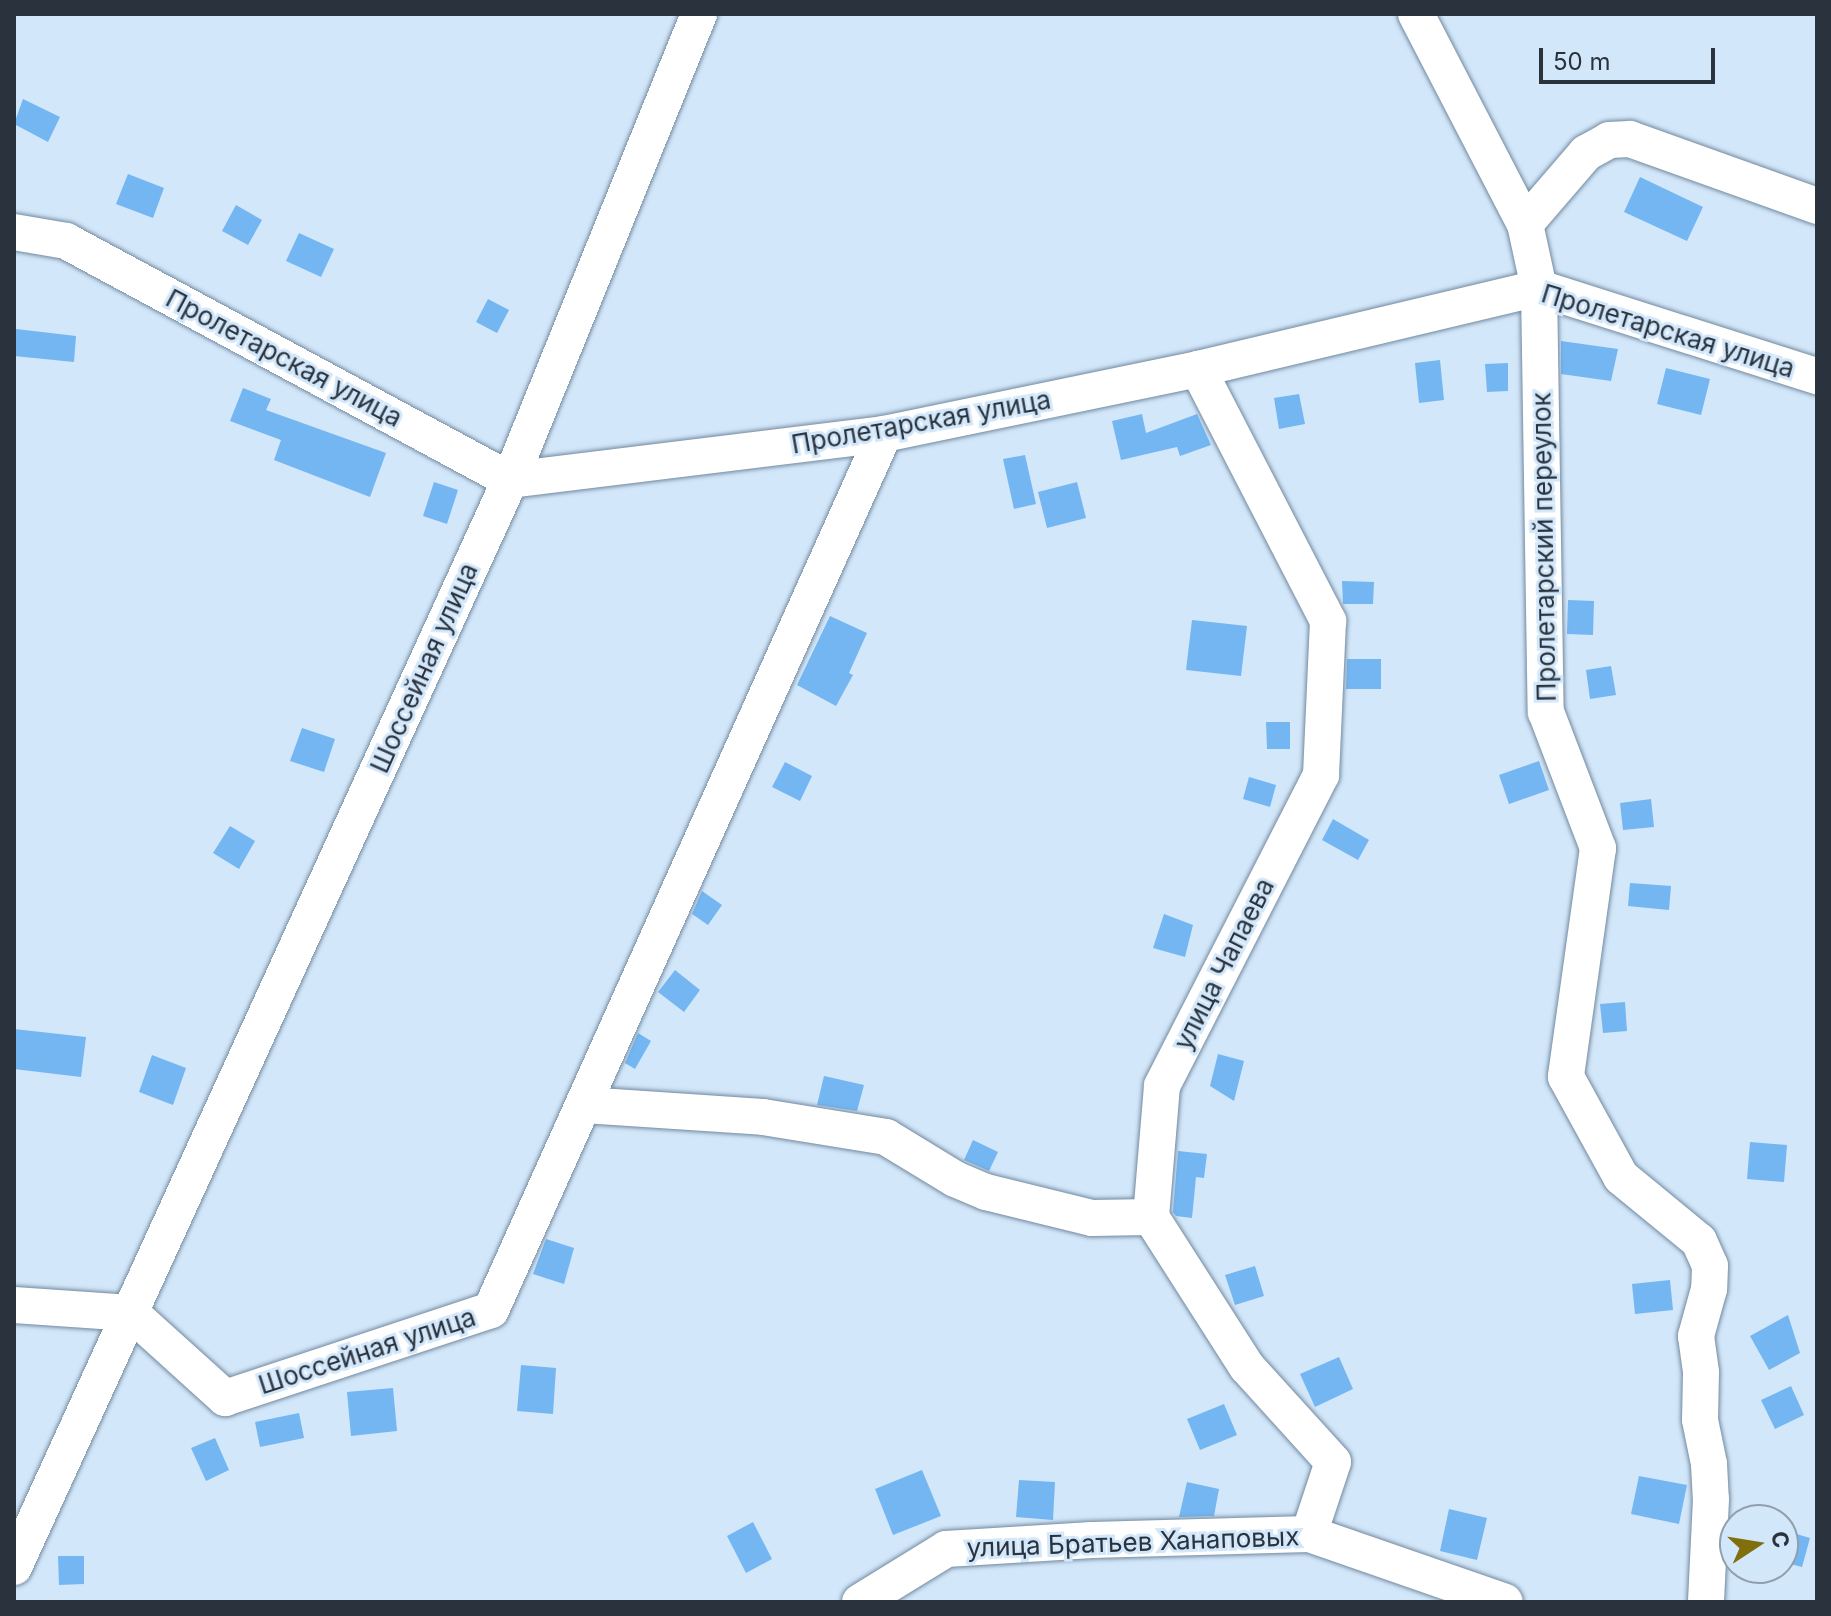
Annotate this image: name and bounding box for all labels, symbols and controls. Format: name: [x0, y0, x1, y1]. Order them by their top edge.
scale bar: [1543, 32, 1719, 82]
text: 50 m: [1553, 47, 1611, 76]
street label: Пролетарская улица: [1538, 278, 1798, 384]
street label: Пролетарская улица: [161, 283, 407, 433]
street label: Пролетарская улица: [789, 384, 1053, 460]
street label: Пролетарский переулок: [1526, 392, 1562, 702]
street label: Шоссейная улица: [364, 558, 484, 778]
street label: улица Чапаева: [1167, 873, 1281, 1055]
street label: Шоссейная улица: [255, 1301, 479, 1401]
north arrow: [1719, 1504, 1799, 1584]
street label: улица Братьев Ханаповых: [966, 1521, 1300, 1563]
text: С: [1766, 1529, 1795, 1550]

